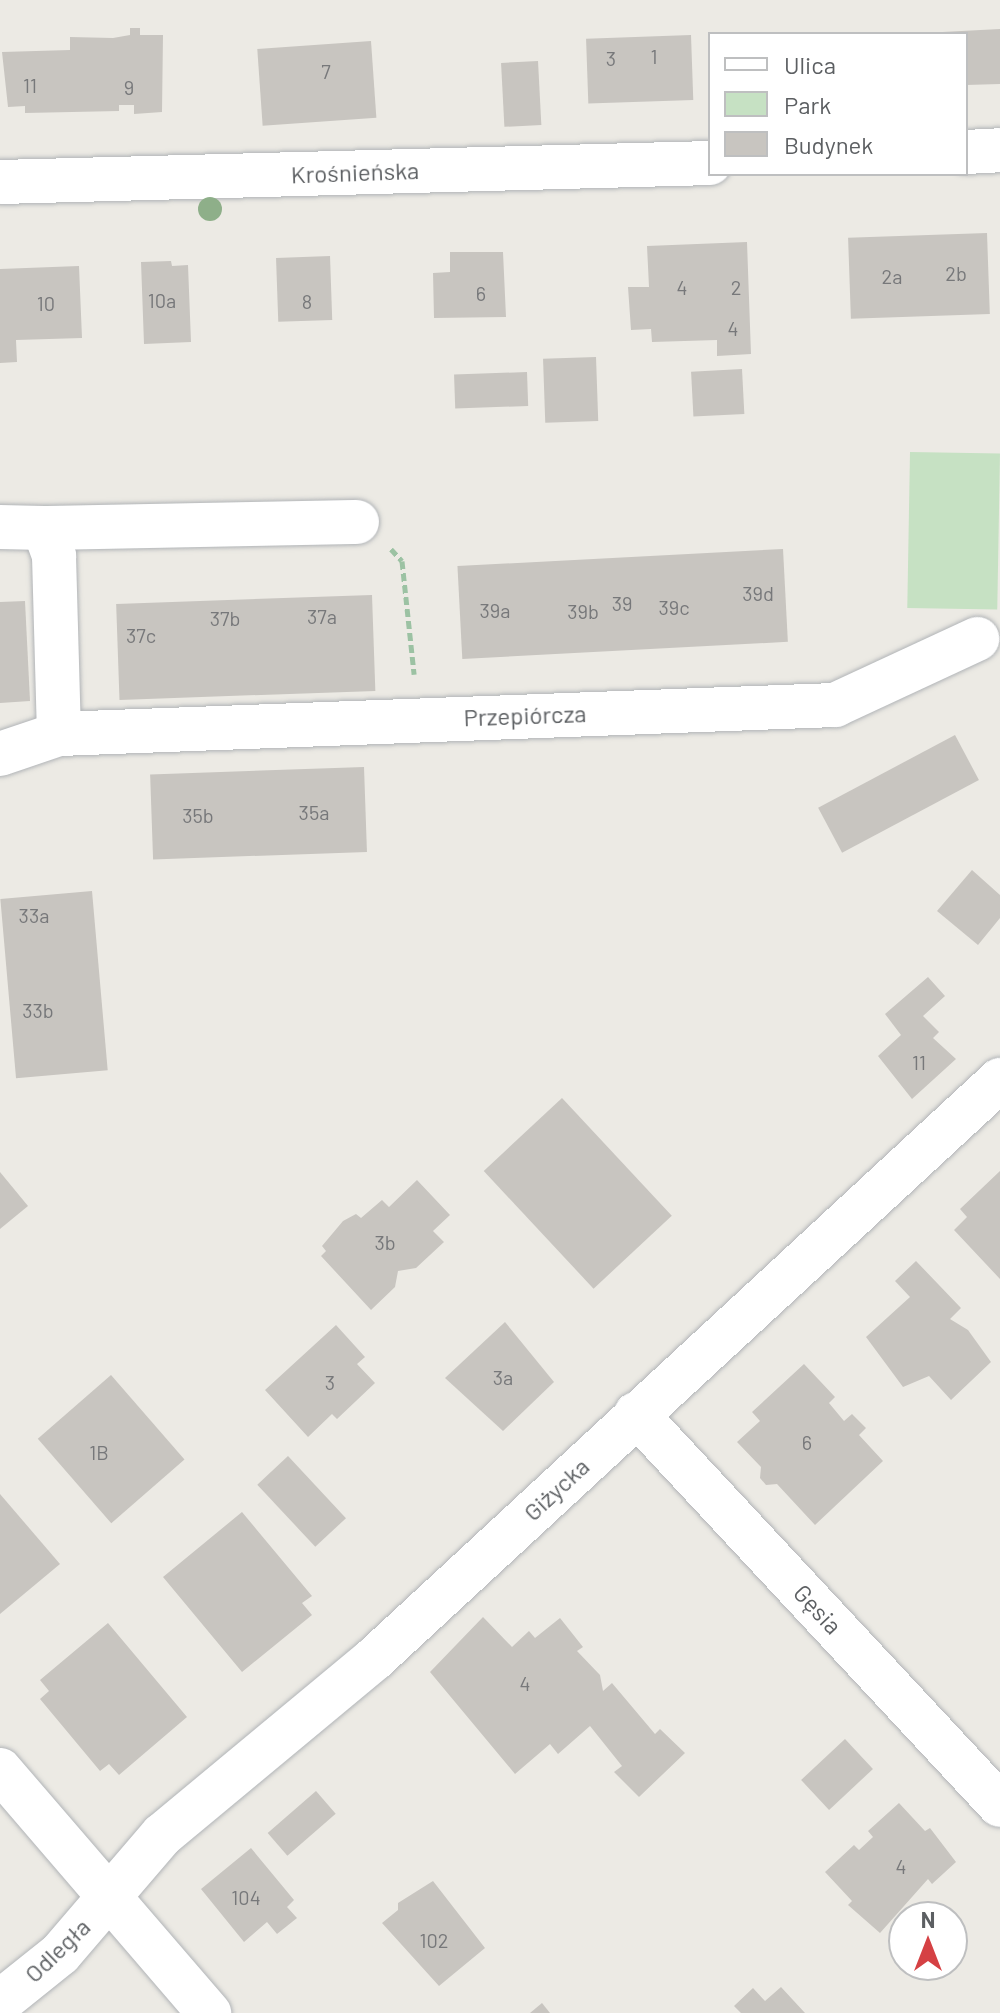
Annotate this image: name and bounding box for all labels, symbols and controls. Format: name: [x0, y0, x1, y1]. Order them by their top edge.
legend: [708, 32, 968, 176]
house number: 1: [651, 44, 657, 68]
house number: 3: [606, 46, 616, 70]
text: Ulica: [784, 50, 836, 79]
house number: 7: [321, 59, 331, 83]
house number: 11: [23, 73, 37, 97]
house number: 9: [124, 75, 134, 99]
text: Park: [784, 90, 831, 119]
text: Budynek: [784, 130, 873, 159]
street label: Krośnieńska: [290, 155, 420, 189]
house number: 2b: [945, 261, 967, 285]
house number: 2a: [882, 264, 902, 288]
house number: 4: [676, 275, 688, 299]
house number: 2: [731, 275, 741, 299]
house number: 6: [476, 281, 486, 305]
house number: 10a: [148, 288, 176, 312]
house number: 8: [302, 289, 312, 313]
house number: 10: [37, 291, 55, 315]
house number: 4: [727, 316, 739, 340]
house number: 39d: [742, 581, 774, 605]
house number: 39: [612, 591, 632, 615]
house number: 39c: [658, 595, 690, 619]
house number: 39a: [480, 598, 510, 622]
house number: 39b: [567, 599, 599, 623]
house number: 37a: [307, 604, 337, 628]
house number: 37b: [210, 606, 240, 630]
house number: 37c: [126, 623, 156, 647]
street label: Przepiórcza: [463, 698, 587, 732]
house number: 35a: [299, 800, 329, 824]
house number: 35b: [182, 803, 214, 827]
house number: 33a: [19, 903, 49, 927]
house number: 33b: [22, 998, 54, 1022]
house number: 11: [912, 1050, 926, 1074]
house number: 3b: [374, 1230, 396, 1254]
house number: 3a: [493, 1365, 513, 1389]
house number: 3: [325, 1370, 335, 1394]
house number: 6: [802, 1430, 812, 1454]
house number: 1B: [89, 1440, 109, 1464]
street label: Giżycka: [517, 1452, 595, 1526]
street label: Gęsia: [788, 1578, 848, 1640]
house number: 4: [519, 1671, 531, 1695]
house number: 4: [895, 1854, 907, 1878]
house number: 104: [231, 1885, 261, 1909]
north arrow: [888, 1901, 968, 1981]
text: N: [921, 1906, 935, 1932]
street label: Odległa: [18, 1912, 96, 1988]
house number: 102: [419, 1928, 449, 1952]

